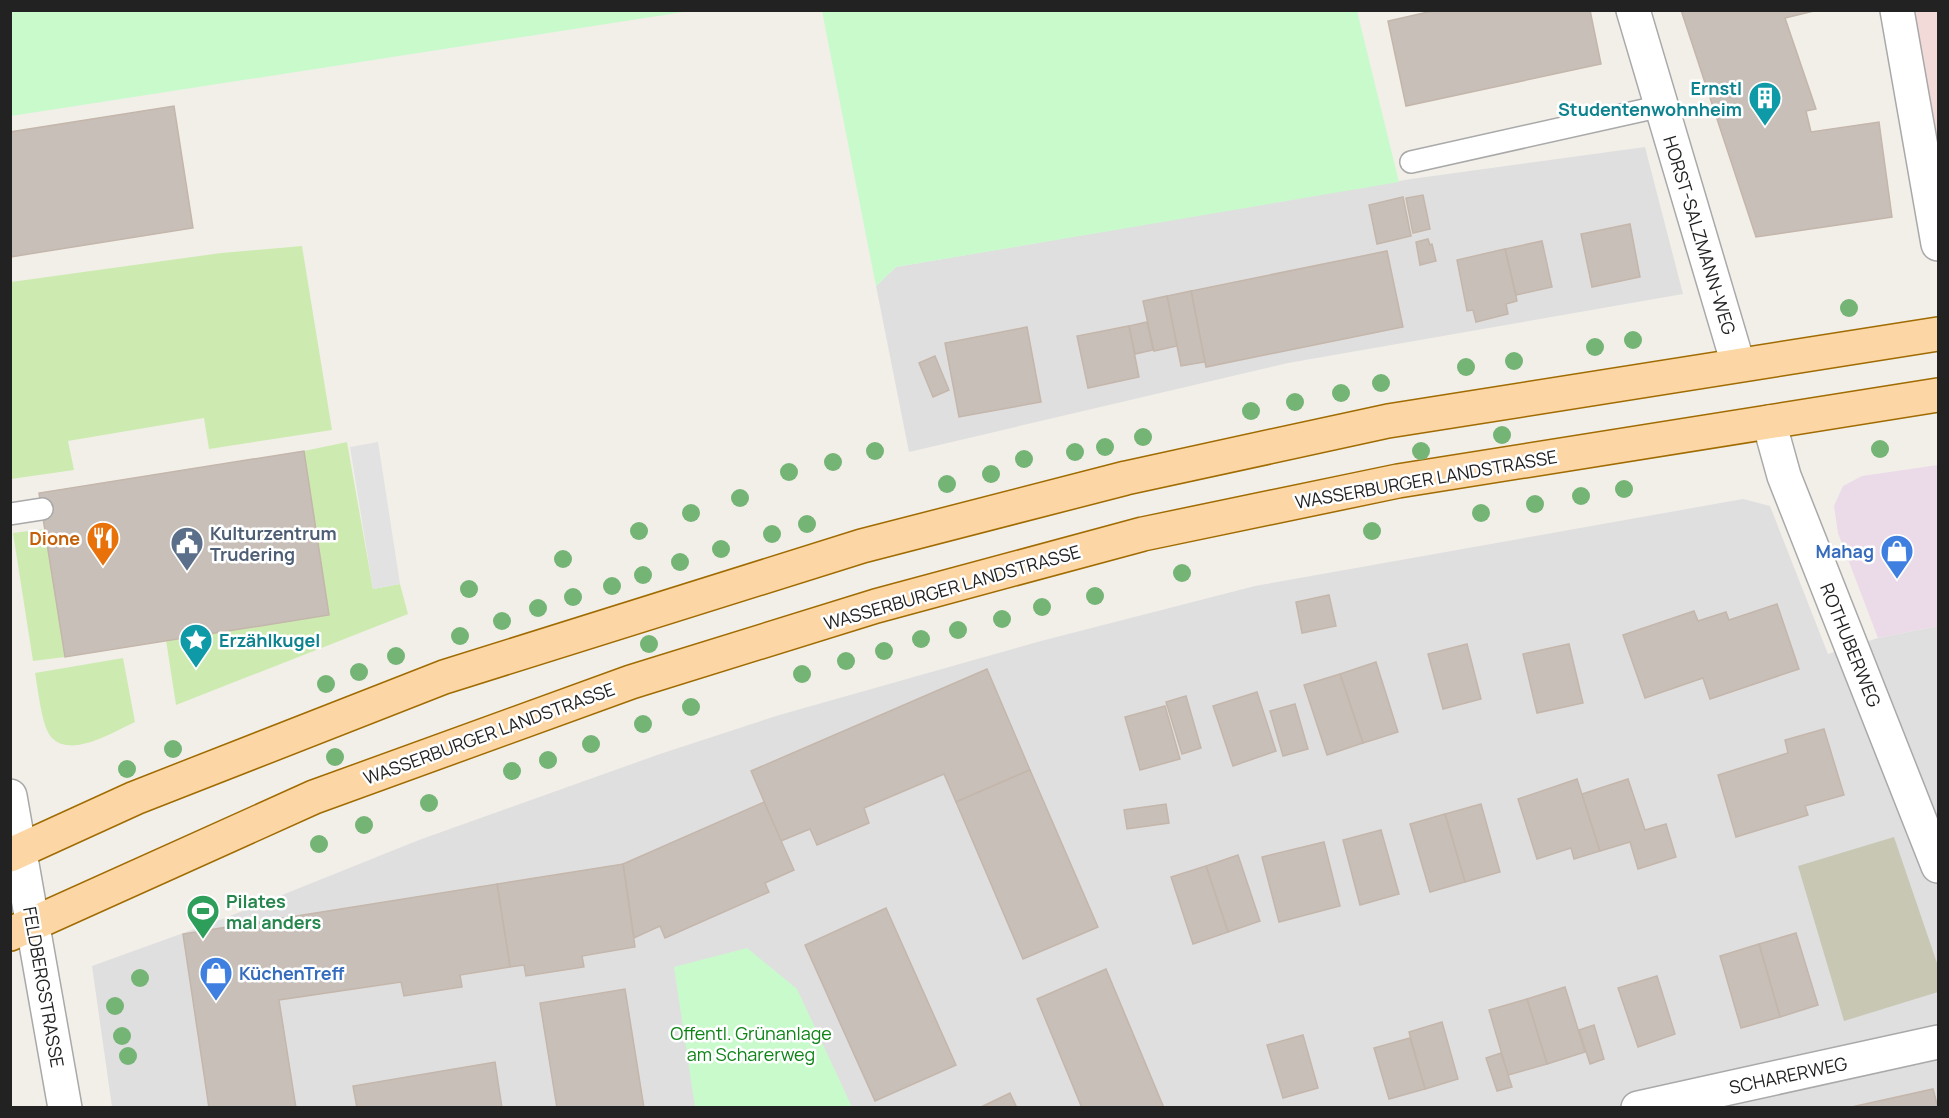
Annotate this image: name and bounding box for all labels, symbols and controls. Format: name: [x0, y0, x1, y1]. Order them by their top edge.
place label: Ernstl Studentenwohnheim: [1558, 76, 1742, 121]
building icon: Ernstl Studentenwohnheim: [1747, 80, 1783, 127]
street label: HORST-SALZMANN-WEG: [1658, 133, 1742, 338]
street label: WASSERBURGER LANDSTRASSE: [1293, 444, 1559, 514]
restaurant icon: Dione: [85, 520, 121, 567]
place label: Kulturzentrum Trudering: [210, 521, 337, 566]
public building icon: Kulturzentrum Trudering: [169, 525, 205, 572]
place label: Dione: [29, 526, 80, 550]
shop icon: Mahag: [1879, 533, 1915, 580]
street label: WASSERBURGER LANDSTRASSE: [821, 539, 1083, 635]
place label: Mahag: [1816, 539, 1874, 563]
street label: ROTHUBERWEG: [1815, 579, 1887, 711]
place icon: Erzählkugel: [178, 622, 214, 669]
place label: Erzählkugel: [219, 628, 320, 652]
street label: WASSERBURGER LANDSTRASSE: [360, 676, 618, 790]
place label: Pilates mal anders: [226, 889, 321, 934]
sports icon: Pilates mal anders: [185, 893, 221, 940]
street label: FELDBERGSTRASSE: [18, 905, 70, 1069]
shop icon: KüchenTreff: [198, 955, 234, 1002]
place label: KüchenTreff: [239, 961, 344, 985]
park label: Offentl. Grünanlage am Scharerweg: [670, 1021, 832, 1066]
street label: SCHARERWEG: [1727, 1051, 1849, 1099]

